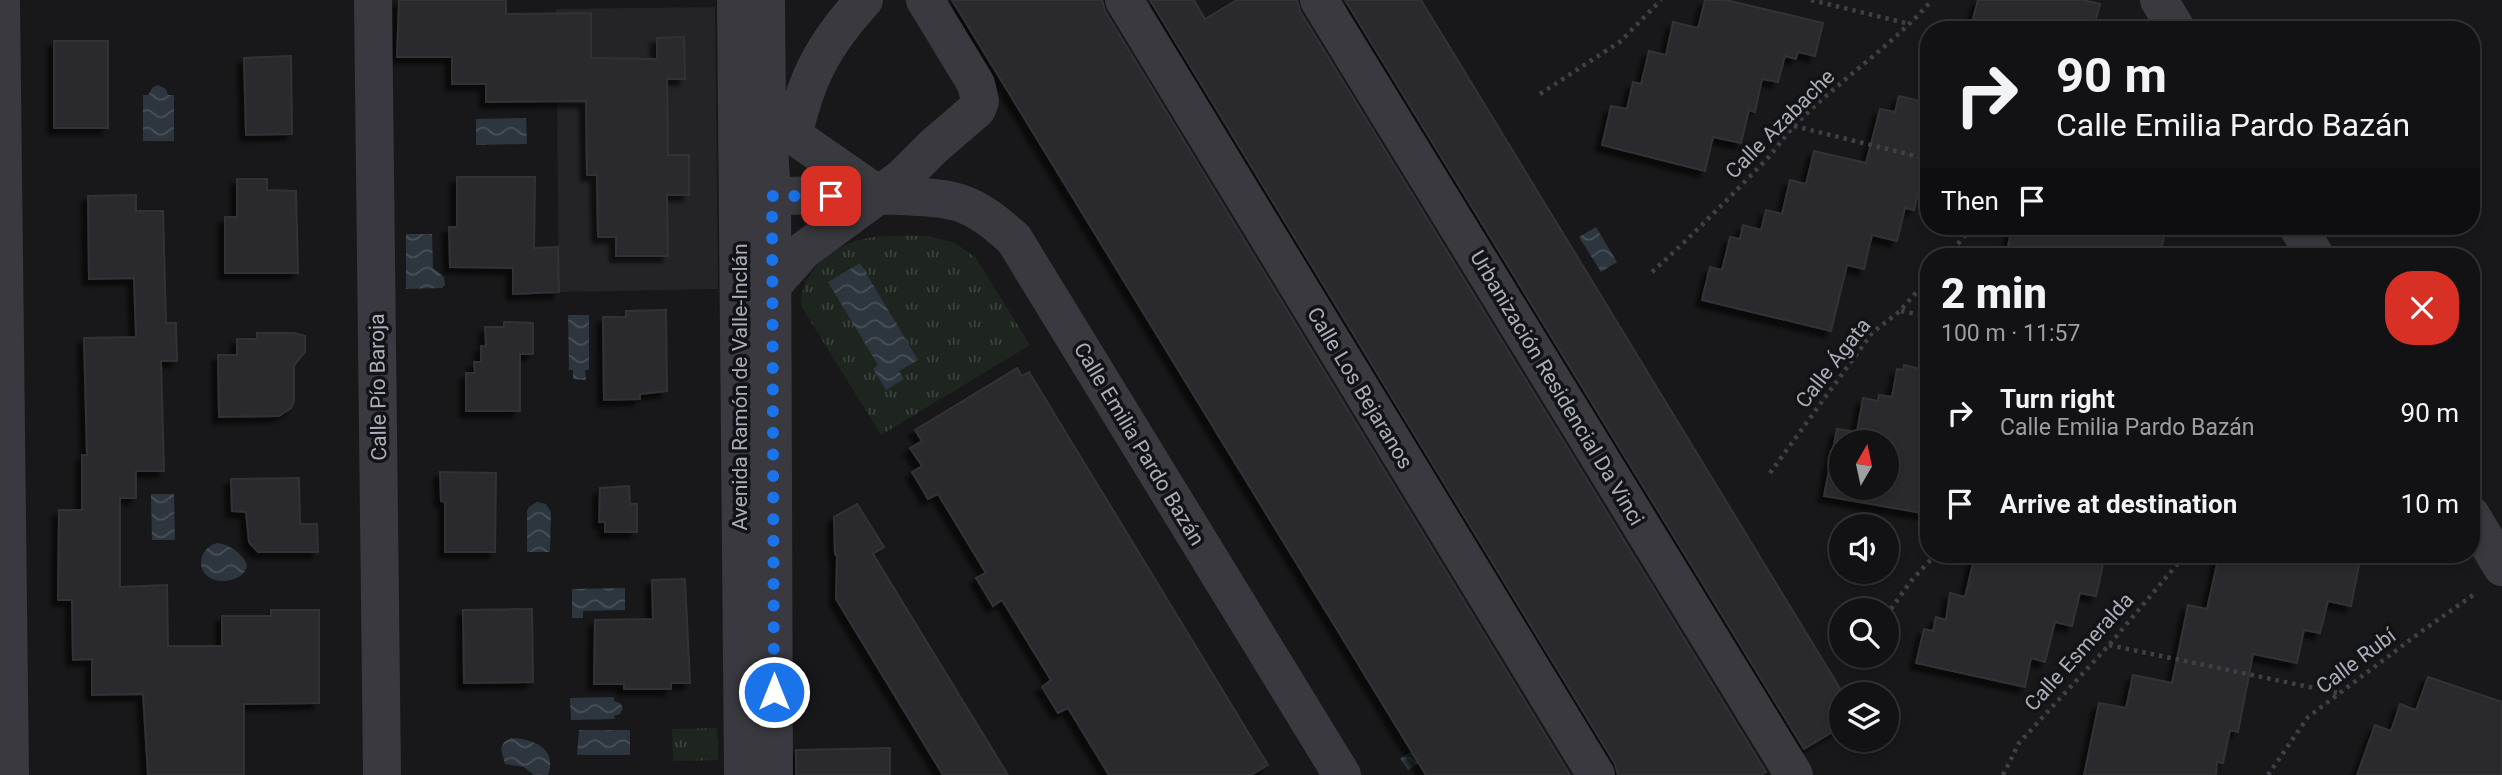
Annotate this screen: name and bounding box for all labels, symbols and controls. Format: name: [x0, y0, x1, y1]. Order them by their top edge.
text: 90 m: [2056, 47, 2167, 104]
icon: right: [1941, 49, 2032, 140]
street label: Calle Azabache: [1721, 65, 1839, 183]
text: Calle Emilia Pardo Bazán: [2056, 106, 2410, 144]
pin: [801, 166, 861, 226]
icon: arrive: [812, 177, 850, 215]
icon: arrive: [2013, 182, 2051, 220]
text: Then: [1941, 186, 1999, 216]
street label: Avenida Ramón de Valle-Inclán: [728, 243, 752, 531]
street label: Urbanización Residencial Da Vinci: [1465, 246, 1649, 530]
text: 2 min: [1941, 269, 2047, 318]
button: close: [2385, 271, 2459, 345]
street label: Calle Los Bejaranos: [1302, 303, 1418, 473]
street label: Calle Pío Baroja: [365, 313, 391, 461]
street label: Calle Ágata: [1791, 314, 1875, 412]
text: 100 m · 11:57: [1941, 320, 2080, 347]
street label: Calle Emilia Pardo Bazán: [1069, 338, 1209, 550]
text: Turn right: [2000, 384, 2115, 414]
icon: right: [1941, 394, 1979, 432]
text: 90 m: [2401, 398, 2459, 428]
text: Calle Emilia Pardo Bazán: [2000, 414, 2255, 441]
north arrow: [1829, 430, 1899, 500]
map controls: [1829, 430, 1899, 752]
icon: arrive: [1941, 485, 1979, 523]
text: Arrive at destination: [2000, 489, 2237, 519]
text: 10 m: [2401, 489, 2459, 519]
button: sound: [1829, 514, 1899, 584]
street label: Calle Esmeralda: [2020, 588, 2138, 716]
button: search: [1829, 598, 1899, 668]
street label: Calle Rubí: [2312, 623, 2401, 699]
position arrow: [737, 655, 811, 729]
button: layers: [1829, 682, 1899, 752]

